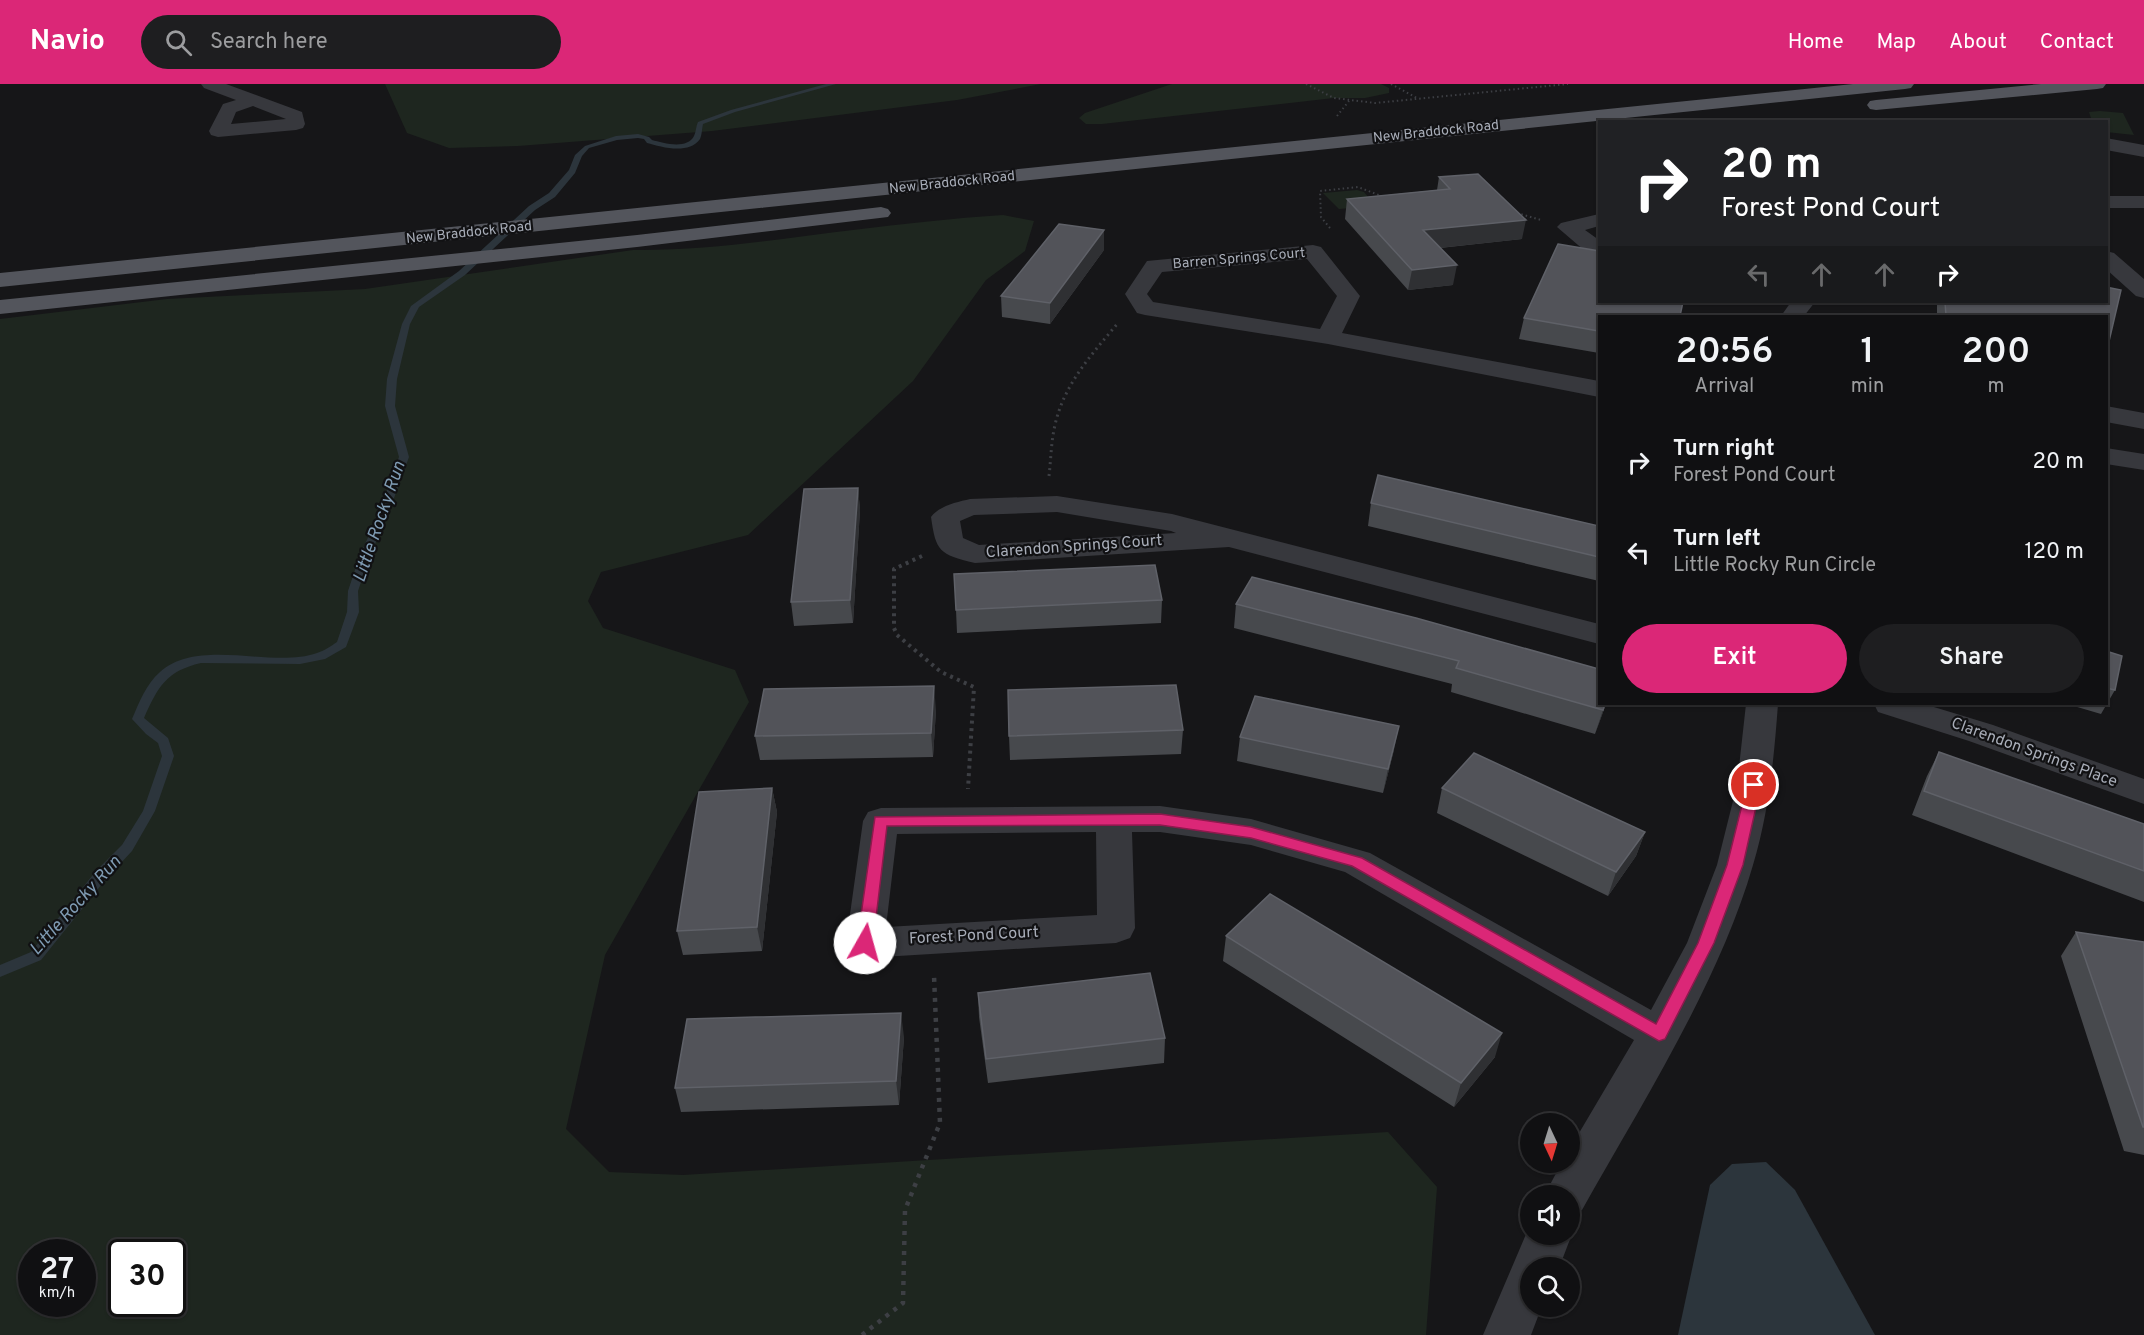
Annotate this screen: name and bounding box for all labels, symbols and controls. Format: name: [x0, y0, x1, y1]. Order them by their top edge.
search box: [141, 15, 561, 69]
text: Navio: [30, 24, 105, 60]
icon: search: [162, 26, 195, 59]
text: Search here: [210, 29, 327, 56]
text: Home: [1788, 29, 1844, 56]
text: Map: [1877, 29, 1916, 56]
text: About: [1949, 29, 2007, 56]
text: Contact: [2040, 29, 2114, 56]
street label: New Braddock Road: [1372, 117, 1500, 147]
text: 20 m: [1721, 140, 1822, 193]
icon: right: [1622, 144, 1700, 222]
street label: New Braddock Road: [888, 168, 1016, 198]
text: Forest Pond Court: [1721, 192, 1940, 226]
street label: New Braddock Road: [405, 218, 533, 248]
street label: Barren Springs Court: [1172, 245, 1306, 273]
icon: left: [1742, 258, 1775, 291]
icon: ahead: [1805, 258, 1838, 291]
icon: ahead: [1868, 258, 1901, 291]
icon: right: [1931, 258, 1964, 291]
text: 20:56: [1675, 330, 1773, 376]
text: 1: [1860, 330, 1875, 376]
text: 200: [1962, 330, 2031, 376]
text: Arrival: [1695, 374, 1754, 400]
text: min: [1851, 374, 1884, 400]
text: m: [1988, 374, 2005, 400]
text: Turn right: [1673, 436, 1775, 463]
icon: right: [1622, 446, 1655, 479]
text: 20 m: [2033, 449, 2084, 476]
water label: Little Rocky Run: [349, 458, 412, 586]
text: Forest Pond Court: [1673, 463, 1835, 489]
text: Turn left: [1673, 526, 1761, 553]
street label: Clarendon Springs Court: [985, 531, 1163, 563]
icon: left: [1622, 536, 1655, 569]
text: 120 m: [2024, 539, 2084, 566]
text: Little Rocky Run Circle: [1673, 553, 1876, 579]
button: Exit: [1622, 624, 1847, 693]
button: Share: [1859, 624, 2084, 693]
street label: Clarendon Springs Place: [1948, 714, 2120, 792]
pin: [1728, 759, 1779, 810]
icon: arrive: [1737, 768, 1770, 801]
water label: Little Rocky Run: [25, 851, 127, 961]
position arrow: [833, 911, 897, 975]
street label: Forest Pond Court: [909, 923, 1039, 949]
north arrow: [1520, 1113, 1580, 1173]
map controls: [1520, 1113, 1580, 1317]
button: sound: [1520, 1185, 1580, 1245]
speed limit sign: 30: [108, 1239, 186, 1317]
text: 27: [40, 1252, 74, 1289]
button: search: [1520, 1257, 1580, 1317]
text: km/h: [39, 1284, 75, 1303]

